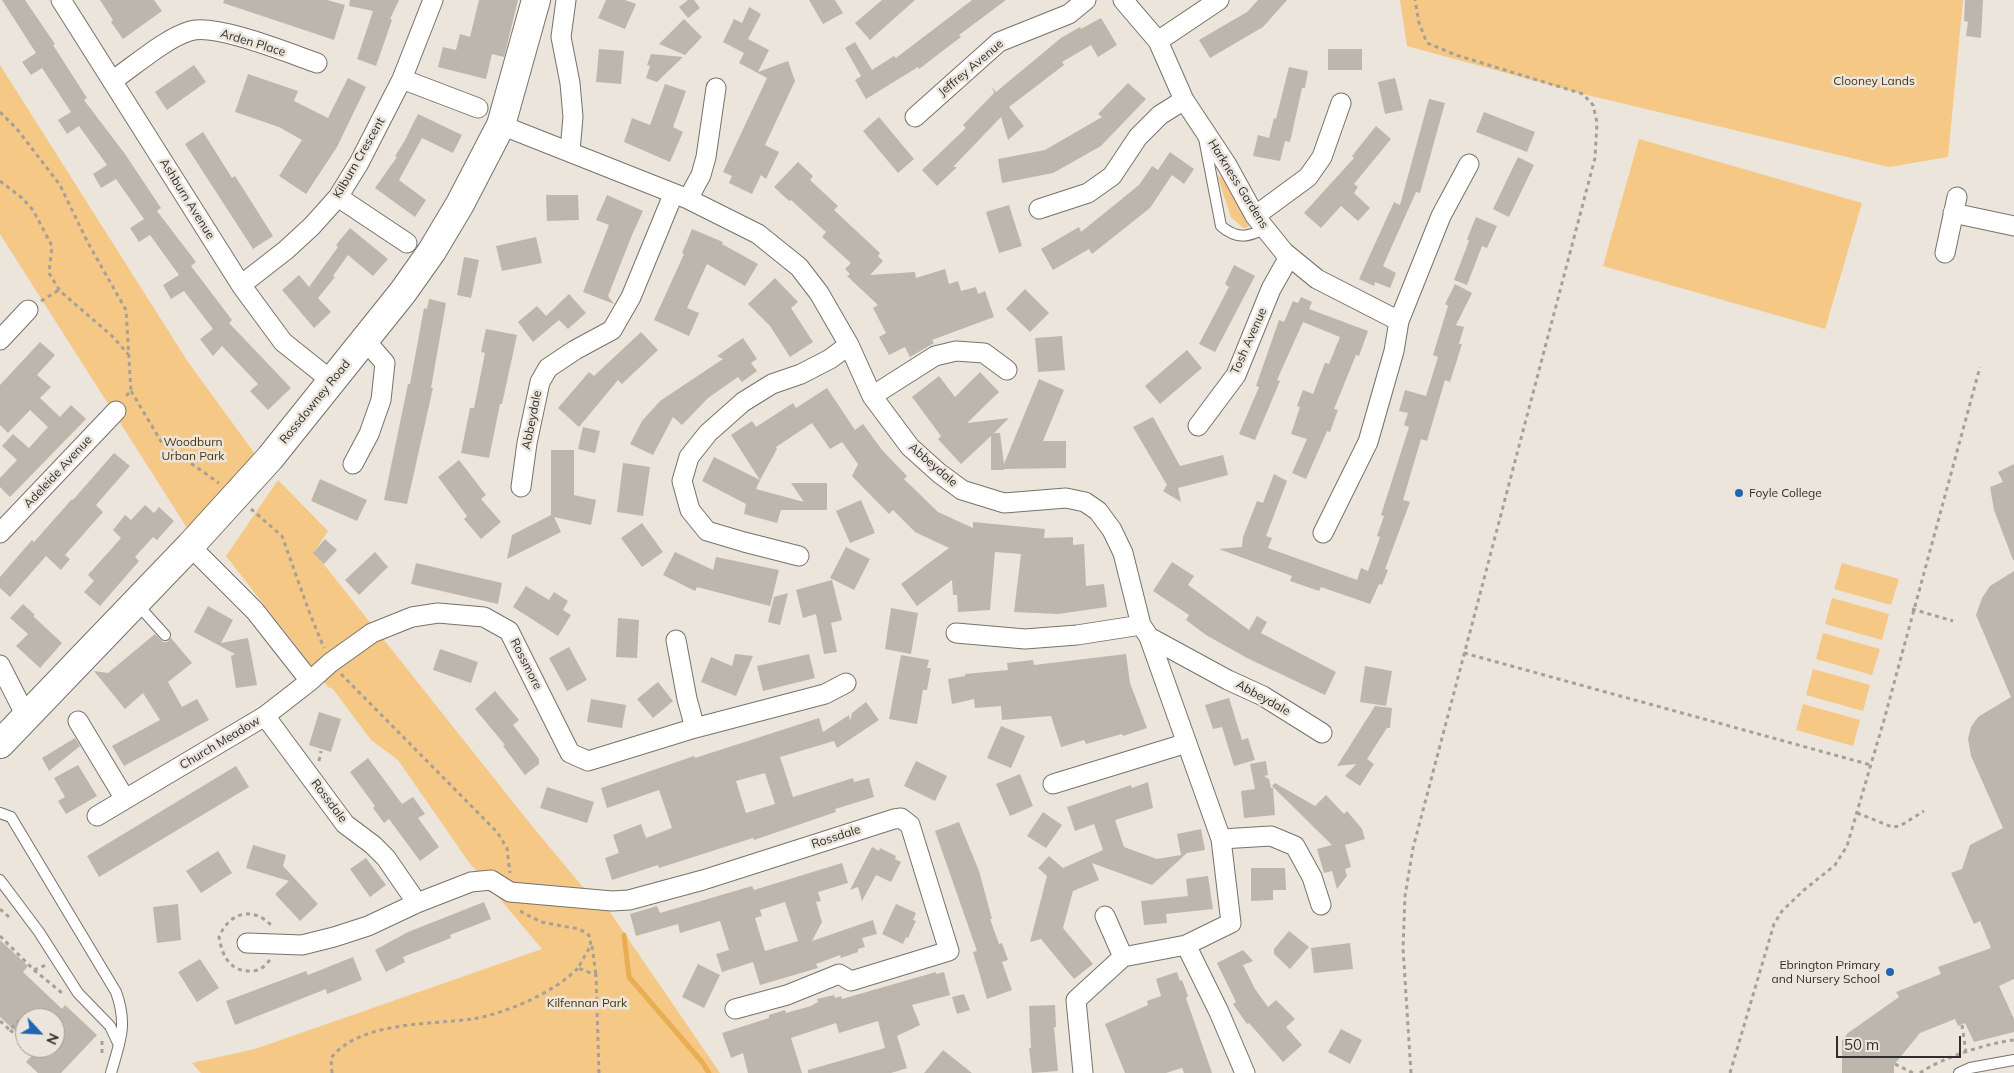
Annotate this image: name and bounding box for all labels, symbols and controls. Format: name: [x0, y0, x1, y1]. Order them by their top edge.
street label: Arden Place: [219, 26, 287, 60]
street label: Jeffrey Avenue: [936, 37, 1006, 99]
park label: Clooney Lands: [1833, 74, 1915, 88]
street label: Kilburn Crescent: [330, 115, 388, 201]
street label: Harkness Gardens: [1205, 137, 1271, 231]
street label: Ashburn Avenue: [156, 156, 218, 242]
street label: Tosh Avenue: [1228, 306, 1270, 376]
street label: Rossdowney Road: [277, 357, 353, 447]
street label: Abbeydale: [519, 389, 545, 451]
street label: Adeleide Avenue: [21, 433, 95, 511]
park label: Woodburn Urban Park: [162, 435, 224, 463]
street label: Abbeydale: [906, 440, 960, 490]
place label: Foyle College: [1749, 486, 1822, 500]
marker: Foyle College: [1733, 487, 1745, 499]
street label: Rossmore: [507, 636, 545, 692]
street label: Abbeydale: [1233, 677, 1293, 719]
street label: Church Meadow: [177, 713, 263, 773]
street label: Rossdale: [308, 776, 350, 826]
street label: Rossdale: [810, 822, 862, 852]
place label: Ebrington Primary and Nursery School: [1772, 958, 1880, 986]
marker: Ebrington Primary and Nursery School: [1884, 966, 1896, 978]
park label: Kilfennan Park: [547, 996, 627, 1010]
north arrow: [15, 1008, 65, 1058]
scale bar: [1839, 1026, 1964, 1058]
text: N: [42, 1030, 63, 1048]
text: 50 m: [1844, 1035, 1879, 1054]

